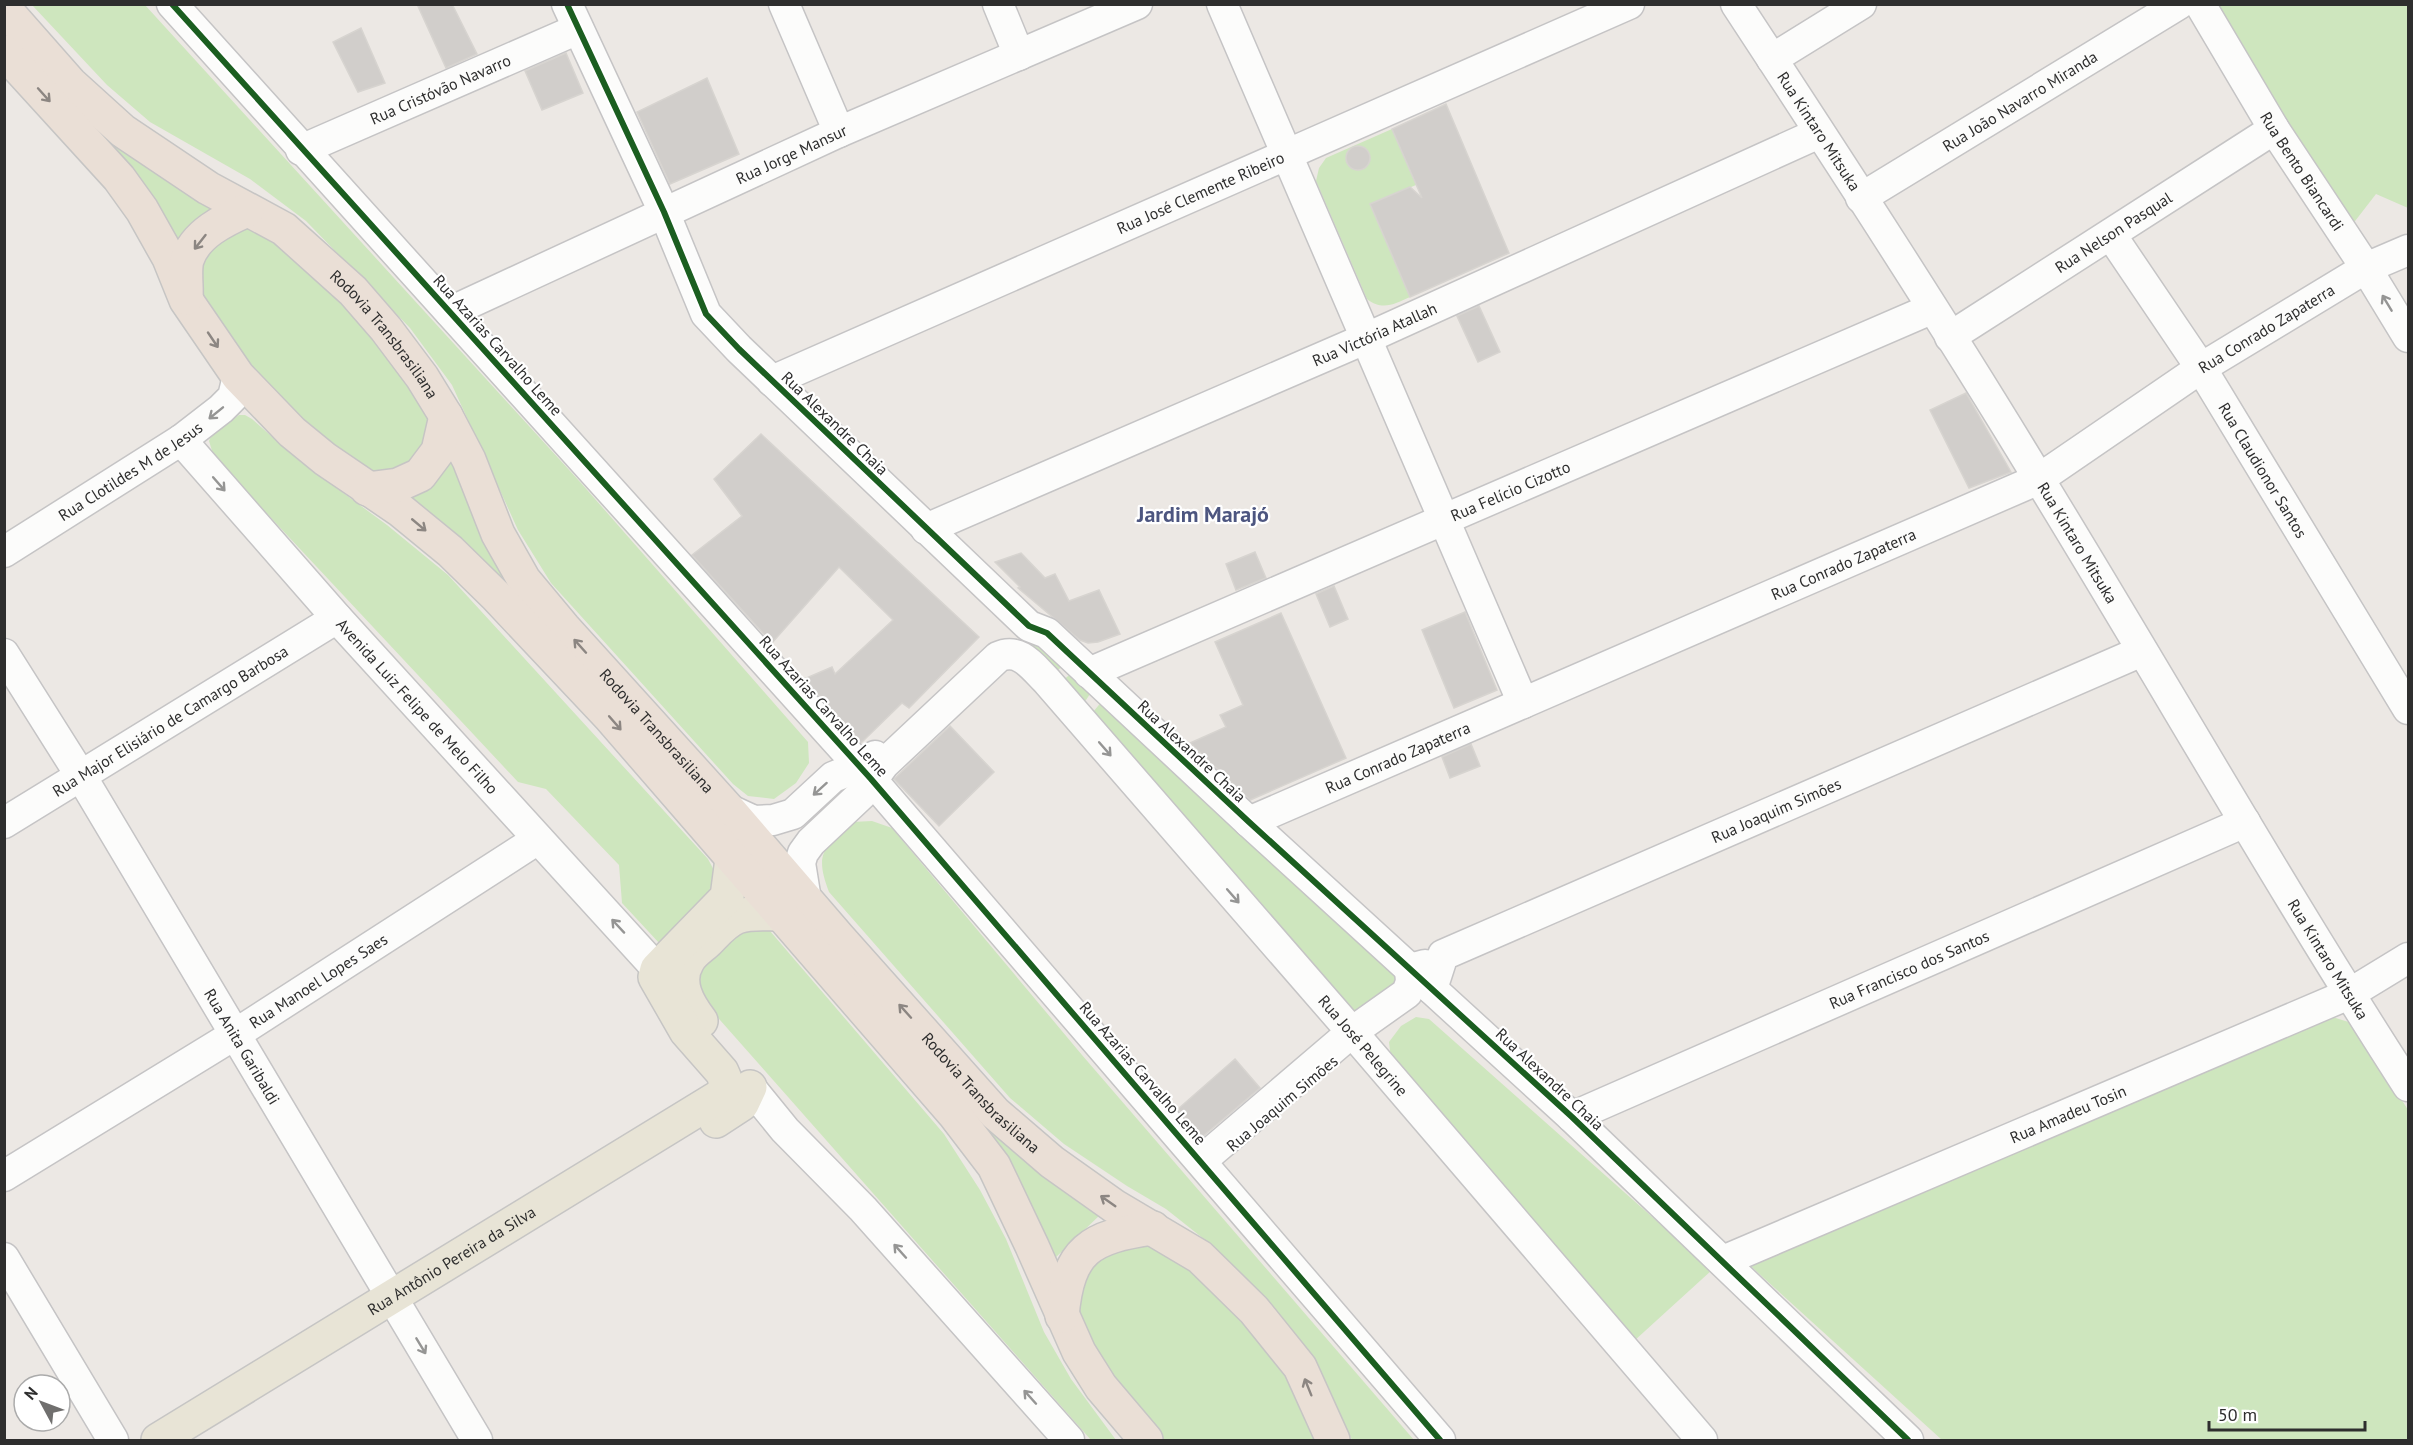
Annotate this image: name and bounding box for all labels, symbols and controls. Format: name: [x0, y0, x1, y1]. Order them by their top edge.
street label: Rua João Navarro Miranda: [1939, 46, 2101, 156]
street label: Rua Cristóvão Navarro: [367, 50, 514, 129]
street label: Rua Kintaro Mitsuka: [1773, 68, 1865, 195]
one-way arrow: [37, 87, 51, 102]
street label: Rua Bento Biancardi: [2256, 108, 2349, 235]
street label: Rua Jorge Mansur: [733, 120, 850, 188]
street label: Rua José Clemente Ribeiro: [1113, 147, 1287, 238]
street label: Rua Nelson Pasqual: [2051, 187, 2176, 277]
one-way arrow: [193, 234, 206, 250]
street label: Rodovia Transbrasiliana: [326, 265, 443, 402]
street label: Rua Azarias Carvalho Leme: [429, 270, 567, 420]
street label: Rua Conrado Zapaterra: [2195, 279, 2338, 377]
one-way arrow: [2381, 295, 2393, 312]
street label: Rua Victória Atallah: [1309, 298, 1440, 371]
one-way arrow: [207, 331, 219, 347]
street label: Rua Alexandre Chaia: [777, 367, 893, 479]
street label: Rua Claudionor Santos: [2214, 399, 2312, 542]
one-way arrow: [208, 406, 224, 419]
street label: Rua Clotildes M de Jesus: [55, 417, 207, 525]
street label: Rua Felício Cizotto: [1448, 456, 1573, 525]
one-way arrow: [212, 476, 226, 491]
street label: Rua Kintaro Mitsuka: [2033, 478, 2122, 607]
district label: Jardim Marajó: [1136, 500, 1269, 528]
one-way arrow: [410, 518, 426, 531]
street label: Rua Conrado Zapaterra: [1768, 524, 1919, 604]
street label: Avenida Luiz Felipe de Melo Filho: [332, 614, 502, 798]
street label: Rua Azarias Carvalho Leme: [755, 631, 893, 781]
one-way arrow: [573, 639, 587, 654]
street label: Rua Major Elisiário de Camargo Barbosa: [49, 641, 291, 801]
street label: Rodovia Transbrasiliana: [596, 664, 718, 797]
street label: Rua Alexandre Chaia: [1134, 696, 1250, 806]
one-way arrow: [608, 715, 622, 730]
street label: Rua Conrado Zapaterra: [1322, 717, 1473, 798]
one-way arrow: [1098, 741, 1112, 756]
street label: Rua Joaquim Simões: [1708, 773, 1844, 847]
one-way arrow: [813, 782, 828, 796]
one-way arrow: [1226, 888, 1240, 903]
street label: Rua Kintaro Mitsuka: [2283, 895, 2373, 1023]
one-way arrow: [611, 919, 625, 934]
street label: Rua Francisco dos Santos: [1826, 925, 1992, 1013]
street label: Rua Manoel Lopes Saes: [245, 929, 391, 1033]
street label: Rua Anita Garibaldi: [200, 985, 284, 1108]
street label: Rua José Pelegrine: [1314, 991, 1412, 1100]
street label: Rua Azarias Carvalho Leme: [1075, 997, 1211, 1149]
one-way arrow: [898, 1004, 912, 1019]
street label: Rua Alexandre Chaia: [1492, 1024, 1608, 1134]
street label: Rodovia Transbrasiliana: [918, 1028, 1044, 1157]
street label: Rua Joaquim Simões: [1222, 1050, 1342, 1155]
street label: Rua Amadeu Tosin: [2007, 1080, 2129, 1147]
one-way arrow: [1100, 1195, 1116, 1207]
street label: Rua Antônio Pereira da Silva: [364, 1201, 539, 1320]
one-way arrow: [893, 1244, 907, 1259]
one-way arrow: [416, 1337, 428, 1354]
north arrow: [12, 1373, 72, 1433]
one-way arrow: [1302, 1379, 1313, 1397]
text: N: [20, 1383, 42, 1404]
one-way arrow: [1023, 1390, 1037, 1405]
scale bar: [2209, 1394, 2365, 1432]
text: 50 m: [2218, 1403, 2257, 1426]

